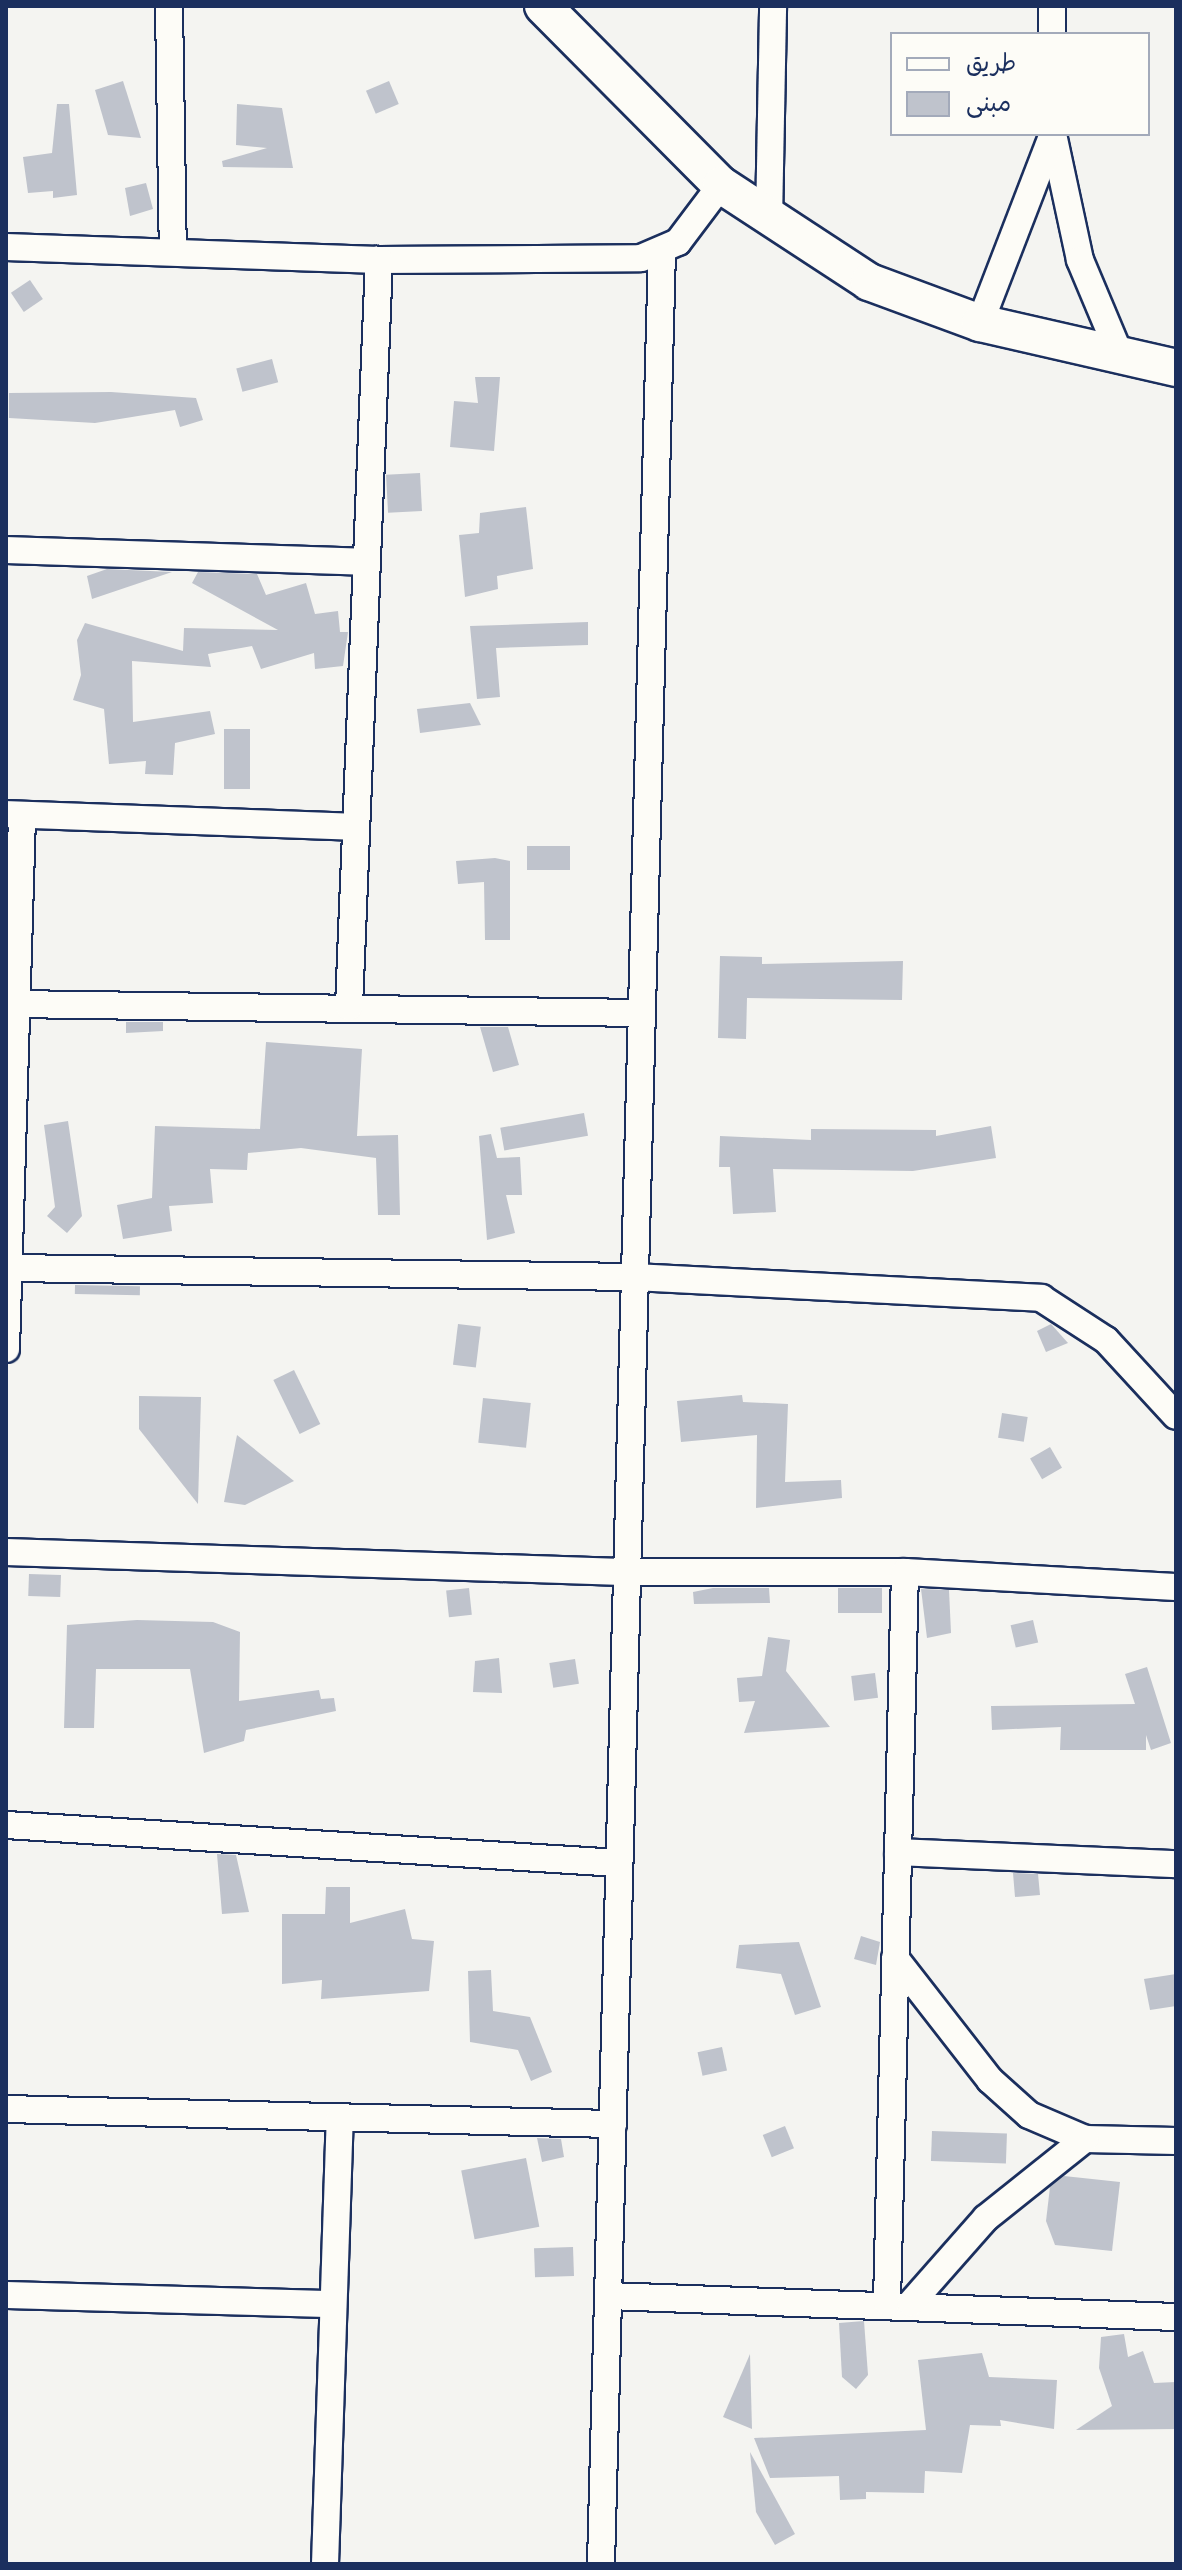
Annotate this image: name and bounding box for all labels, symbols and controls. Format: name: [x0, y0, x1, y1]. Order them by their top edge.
legend: [890, 32, 1150, 136]
text: طريق: [966, 45, 1016, 84]
text: مبنى: [966, 85, 1011, 124]

